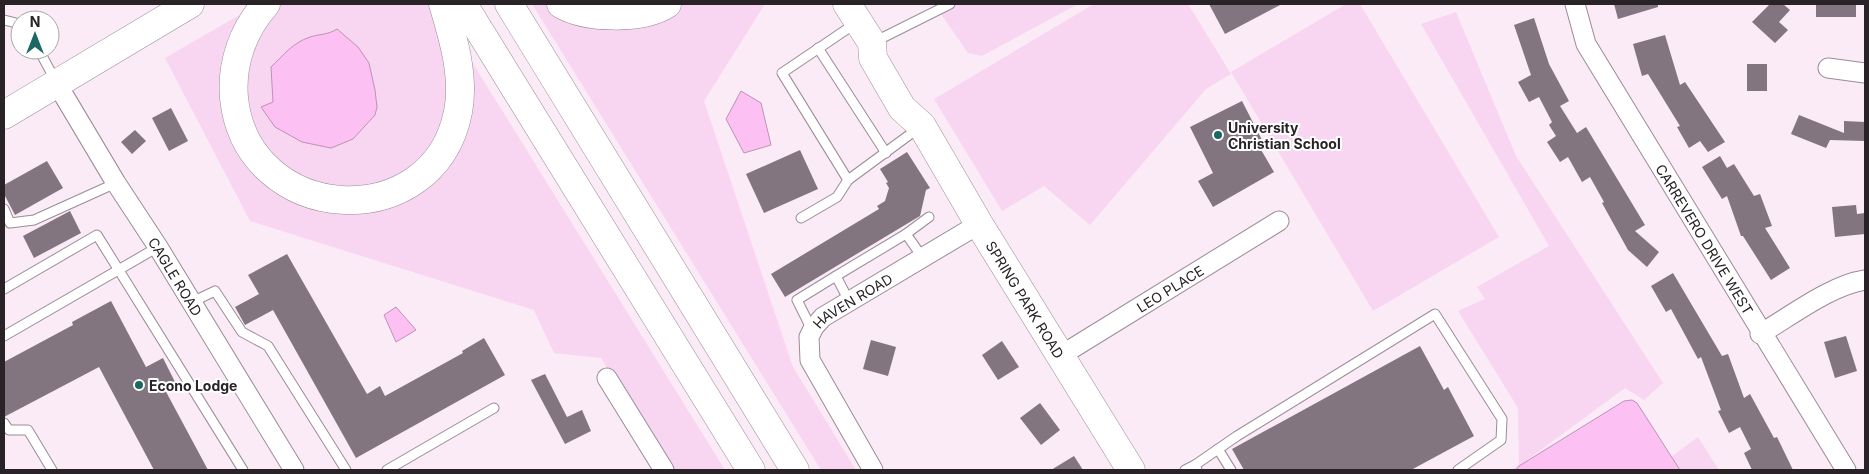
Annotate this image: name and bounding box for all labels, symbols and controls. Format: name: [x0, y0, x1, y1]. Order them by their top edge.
north arrow: [10, 10, 60, 60]
text: N: [30, 13, 40, 30]
place label: University Christian School: [1228, 119, 1341, 152]
marker: University Christian School: [1212, 129, 1224, 141]
street label: CARREVERO DRIVE WEST: [1653, 161, 1757, 317]
street label: CAGLE ROAD: [145, 234, 206, 319]
street label: SPRING PARK ROAD: [983, 238, 1068, 361]
street label: LEO PLACE: [1133, 261, 1207, 315]
street label: HAVEN ROAD: [809, 269, 895, 331]
place label: Econo Lodge: [149, 377, 237, 394]
marker: Econo Lodge: [133, 379, 145, 391]

